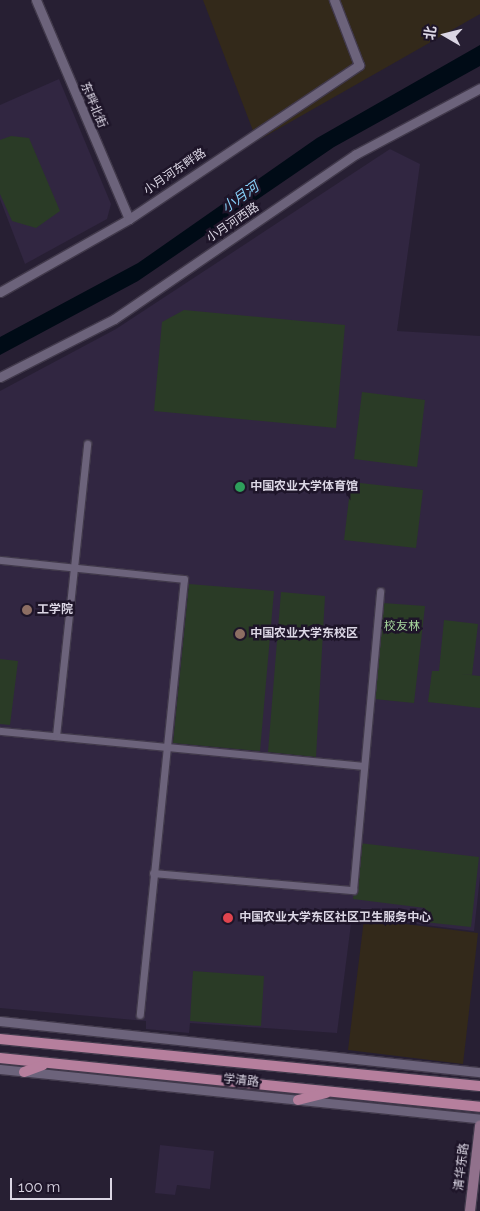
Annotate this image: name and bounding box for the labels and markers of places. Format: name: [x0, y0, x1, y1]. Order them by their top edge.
place label: 中国农业大学体育馆: [250, 480, 358, 494]
marker: 中国农业大学体育馆: [234, 481, 246, 493]
place label: 工学院: [37, 603, 73, 617]
marker: 工学院: [21, 604, 33, 616]
place label: 中国农业大学东校区: [250, 627, 358, 641]
marker: 中国农业大学东校区: [234, 628, 246, 640]
marker: 中国农业大学东区社区卫生服务中心: [221, 911, 235, 925]
place label: 中国农业大学东区社区卫生服务中心: [239, 911, 431, 925]

